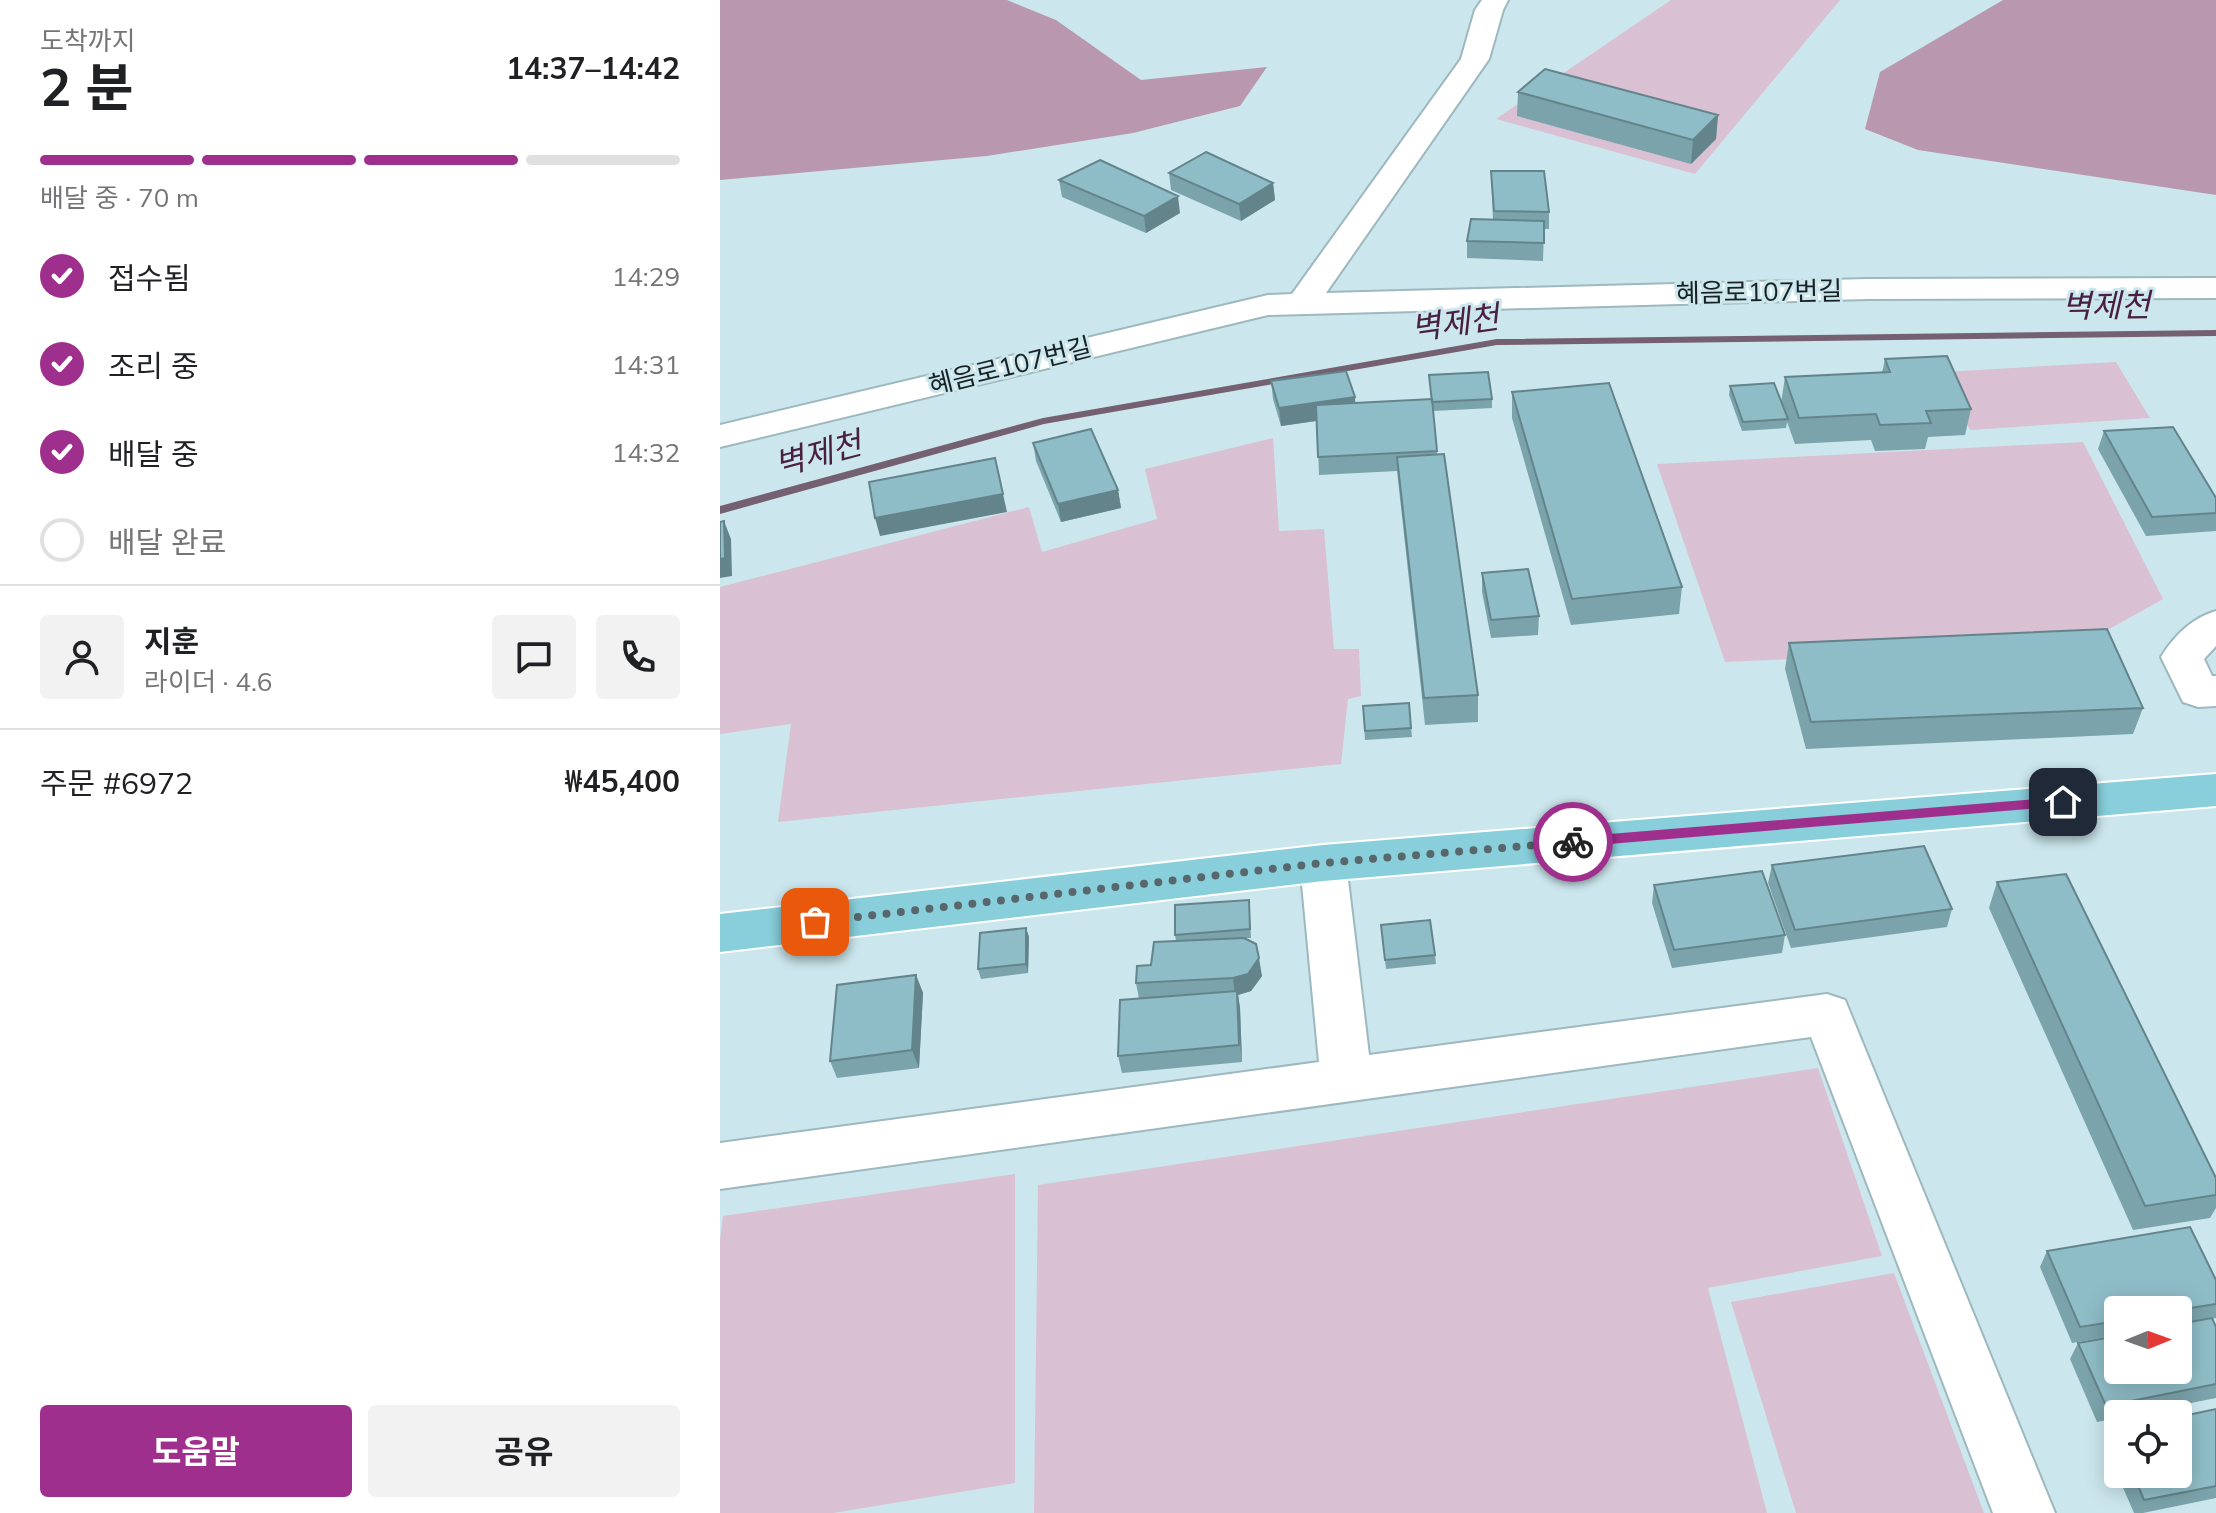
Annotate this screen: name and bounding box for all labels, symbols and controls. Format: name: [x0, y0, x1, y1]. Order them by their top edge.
text: 도착까지: [40, 24, 136, 57]
text: 14:37–14:42: [506, 49, 680, 87]
text: 2 분: [40, 54, 133, 119]
text: 배달 중 · 70 m: [40, 181, 199, 214]
icon: check: [40, 254, 84, 298]
text: 접수됨: [108, 259, 191, 297]
text: 14:29: [612, 260, 680, 293]
street label: 혜음로107번길: [1676, 274, 1842, 309]
water label: 벽제천: [2061, 284, 2154, 326]
water label: 벽제천: [1408, 296, 1505, 348]
street label: 혜음로107번길: [925, 329, 1095, 402]
icon: check: [40, 342, 84, 386]
text: 조리 중: [108, 347, 199, 385]
text: 14:31: [612, 348, 680, 381]
water label: 벽제천: [770, 421, 869, 484]
icon: check: [40, 430, 84, 474]
text: 배달 중: [108, 435, 199, 473]
text: 14:32: [612, 436, 680, 469]
text: 배달 완료: [108, 523, 226, 561]
button: person: [40, 615, 124, 699]
button: chat: [492, 615, 576, 699]
button: phone: [596, 615, 680, 699]
text: 지훈: [144, 622, 199, 660]
text: 라이더 · 4.6: [144, 665, 272, 698]
text: ₩45,400: [565, 762, 680, 800]
text: 주문 #6972: [40, 764, 193, 802]
pin: [2029, 768, 2097, 836]
icon: home: [2041, 780, 2085, 824]
courier: [1533, 802, 1613, 882]
icon: bike: [1551, 820, 1595, 864]
pin: [781, 888, 849, 956]
icon: bag: [793, 900, 837, 944]
north arrow: [2104, 1296, 2192, 1384]
map controls: [2104, 1296, 2192, 1488]
button: locate: [2104, 1400, 2192, 1488]
button: 도움말: [40, 1405, 352, 1497]
button: 공유: [368, 1405, 680, 1497]

